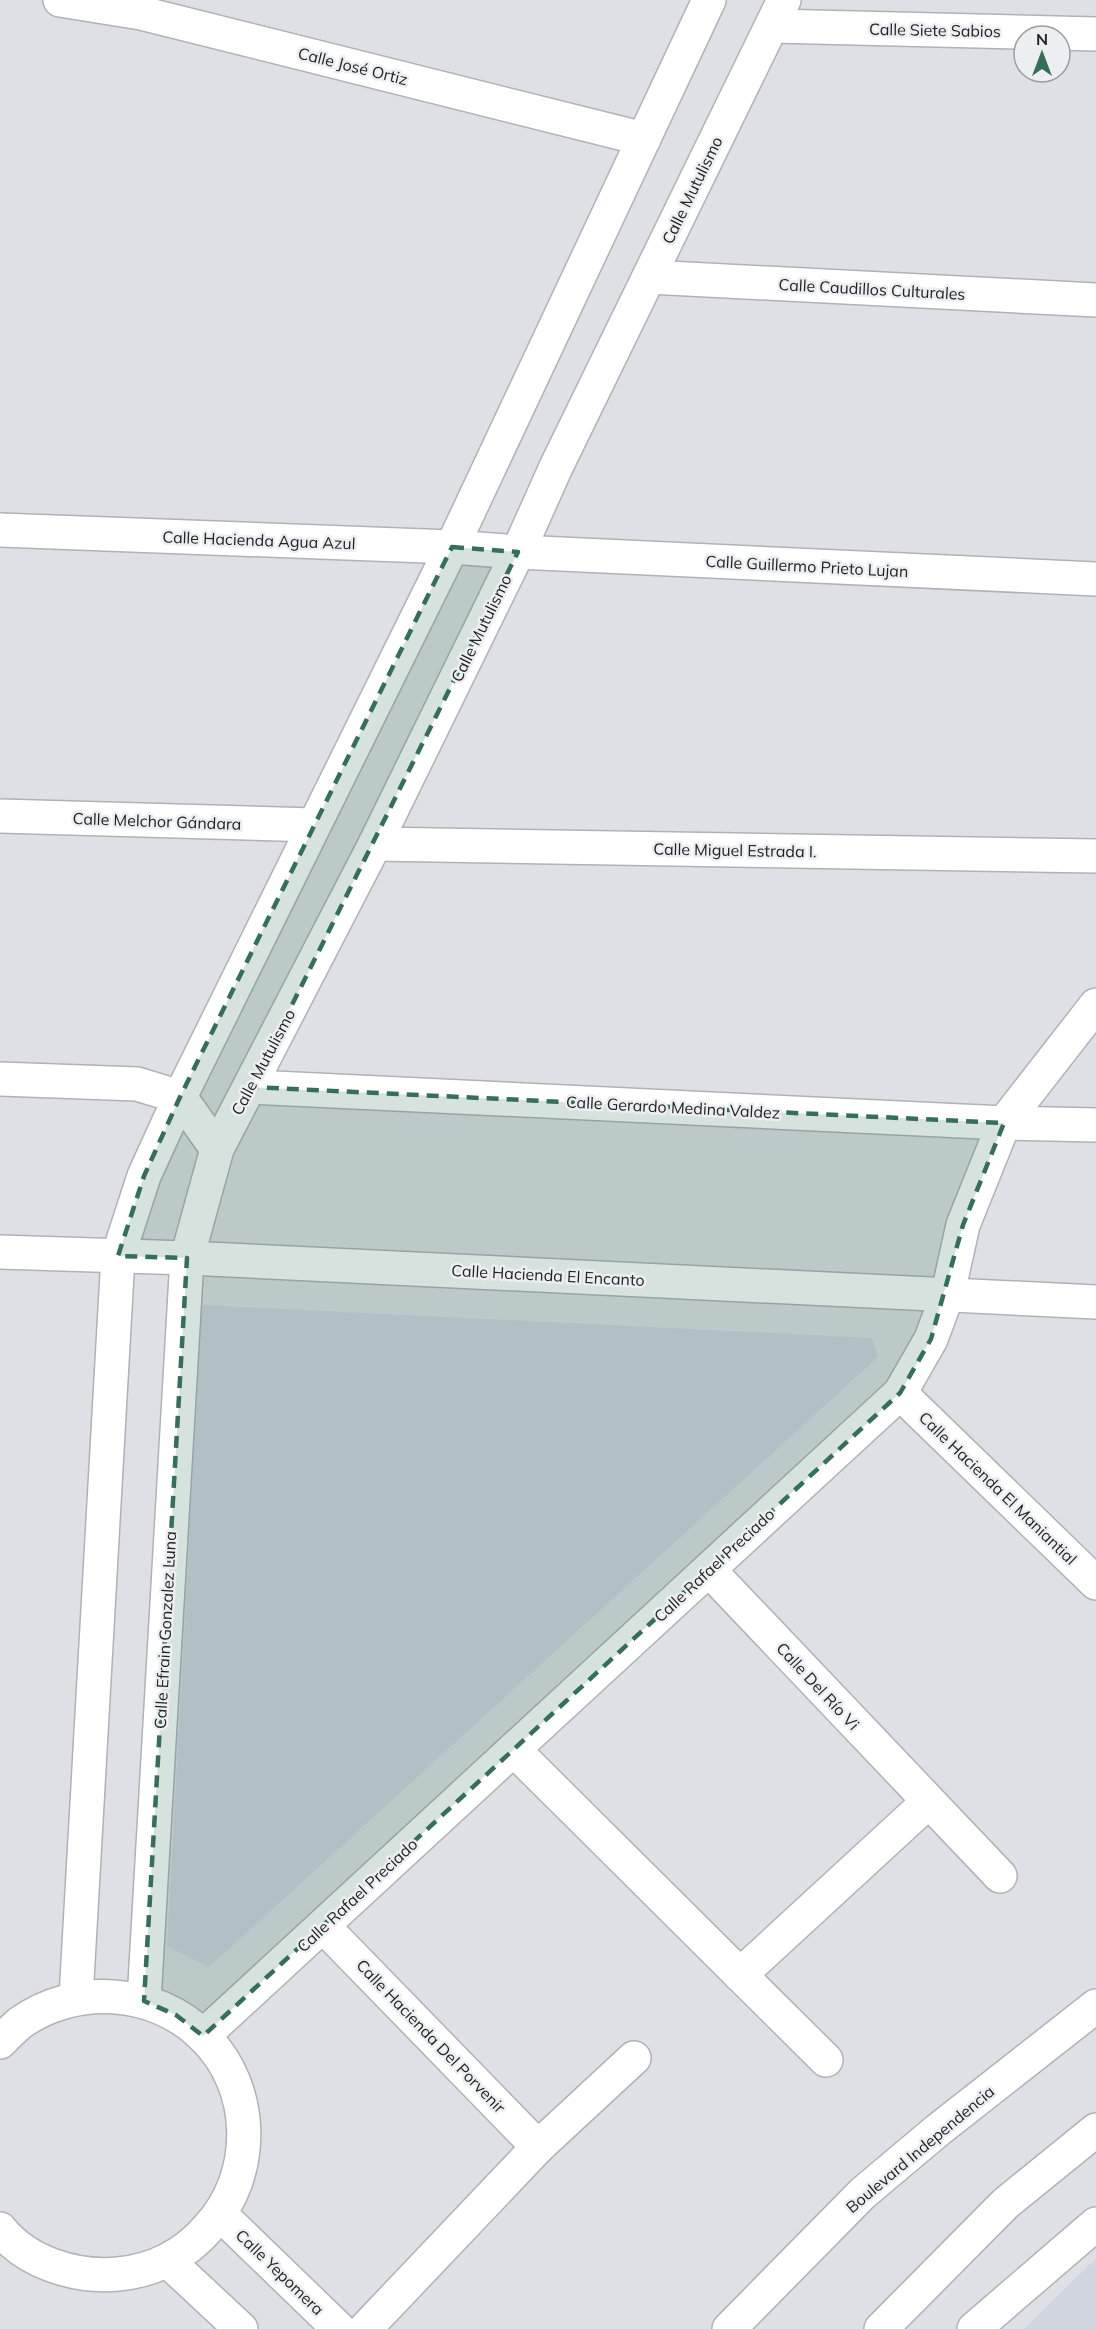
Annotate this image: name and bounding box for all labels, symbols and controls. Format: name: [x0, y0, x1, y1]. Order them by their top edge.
street label: Calle Siete Sabios: [869, 19, 1001, 41]
north arrow: [1012, 24, 1072, 84]
text: N: [1036, 29, 1048, 49]
street label: Calle José Ortiz: [296, 43, 410, 89]
street label: Calle Mutulismo: [657, 133, 727, 247]
street label: Calle Caudillos Culturales: [778, 274, 966, 304]
street label: Calle Hacienda Agua Azul: [162, 527, 356, 553]
street label: Calle Guillermo Prieto Lujan: [705, 551, 909, 581]
street label: Calle Mutulismo: [446, 571, 516, 685]
street label: Calle Melchor Gándara: [72, 808, 242, 834]
street label: Calle Miguel Estrada I.: [653, 839, 817, 861]
street label: Calle Mutulismo: [227, 1006, 299, 1118]
street label: Calle Gerardo Medina Valdez: [565, 1091, 781, 1123]
street label: Calle Hacienda El Encanto: [451, 1260, 645, 1290]
street label: Calle Hacienda El Maniantial: [915, 1407, 1081, 1569]
street label: Calle Rafael Preciado: [649, 1504, 779, 1626]
street label: Calle Efrain Gonzalez Luna: [150, 1531, 180, 1729]
street label: Calle Del Río Vi: [772, 1638, 864, 1734]
street label: Calle Rafael Preciado: [292, 1834, 422, 1956]
street label: Calle Hacienda Del Porvenir: [352, 1955, 510, 2117]
street label: Boulevard Independencia: [842, 2081, 998, 2217]
street label: Calle Yepomera: [232, 2225, 328, 2319]

